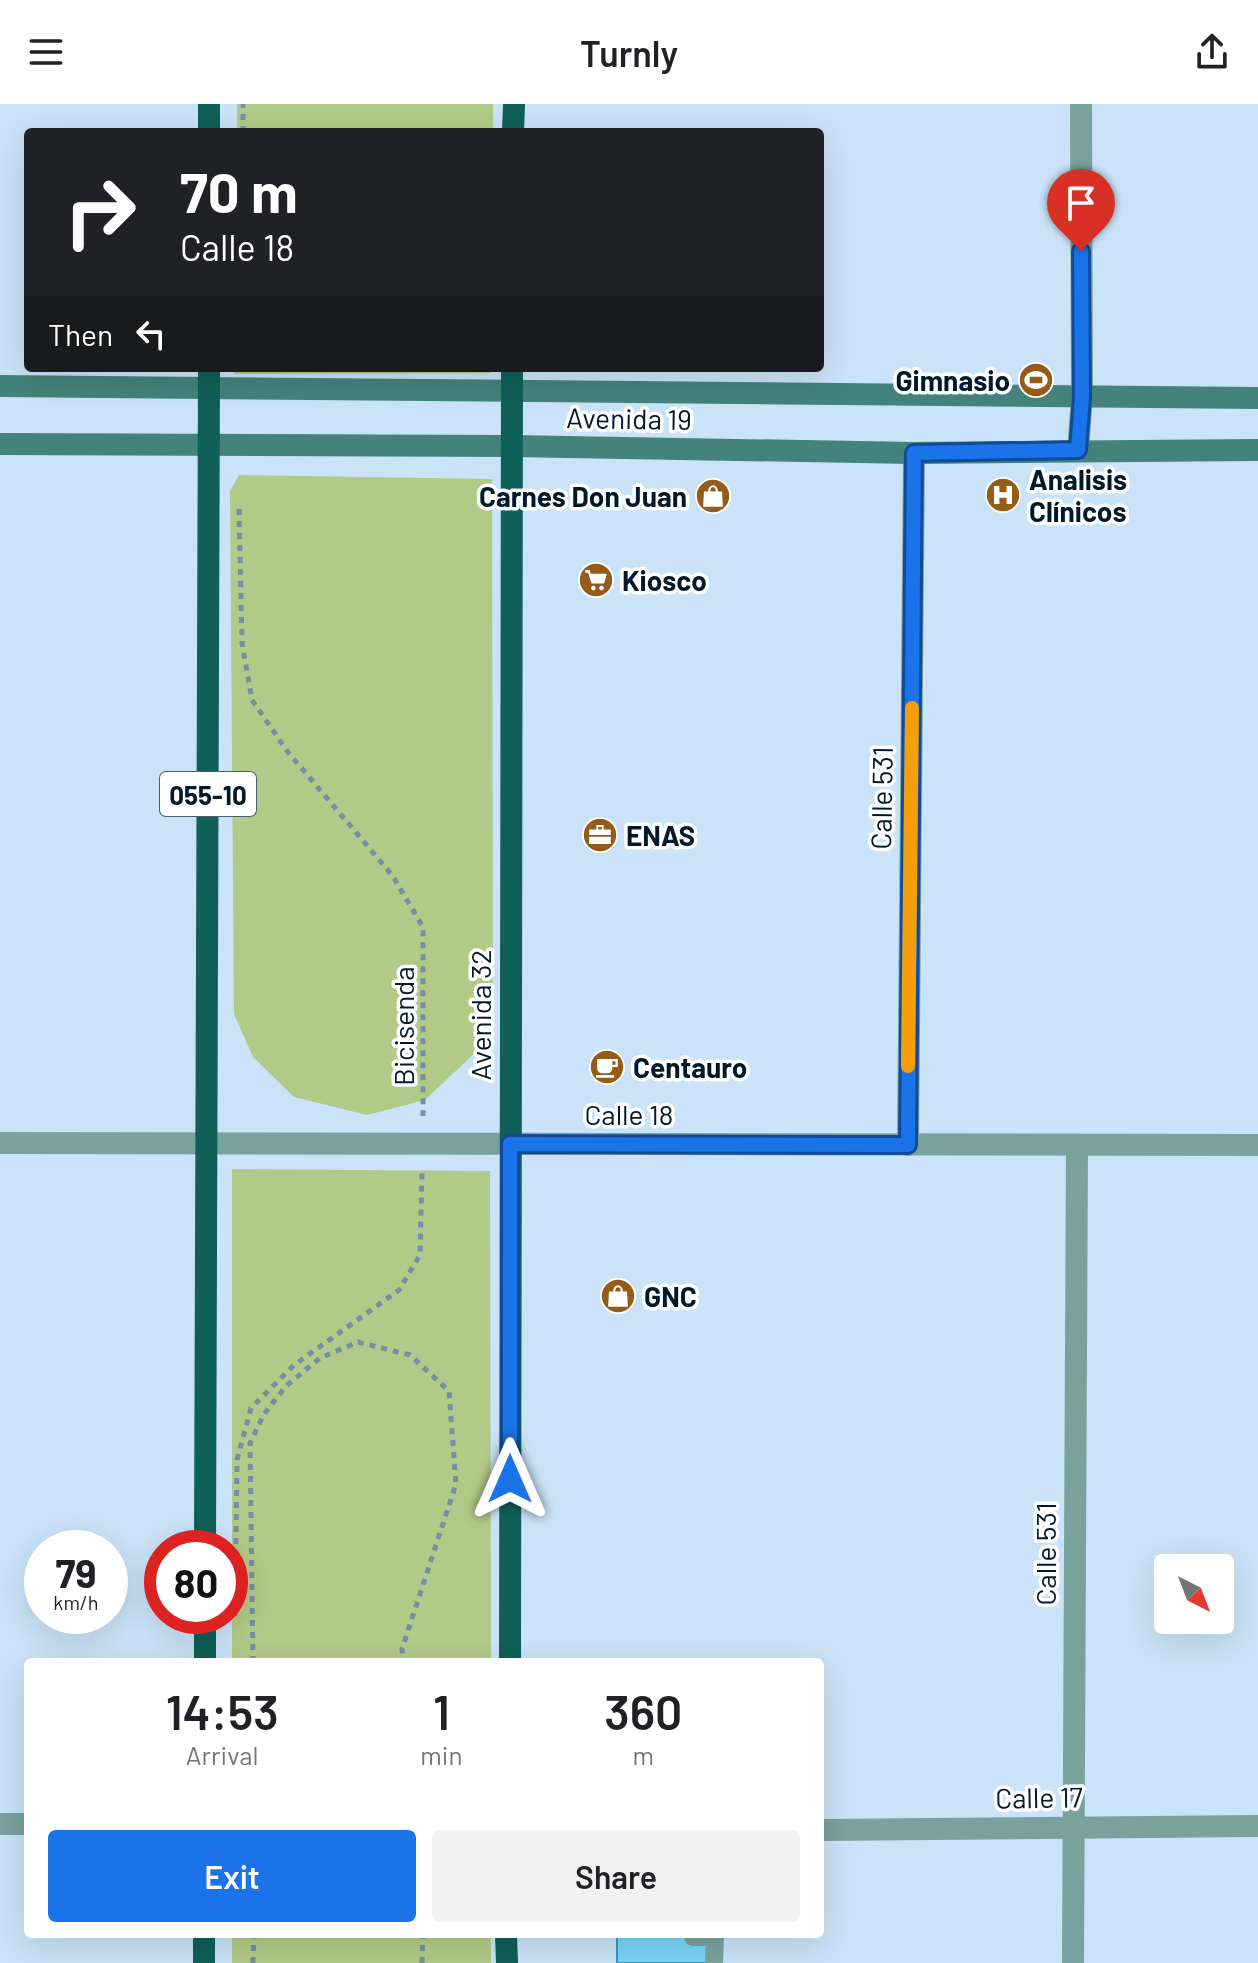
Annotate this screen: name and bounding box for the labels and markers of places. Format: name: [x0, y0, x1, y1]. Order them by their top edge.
pin: [1047, 169, 1115, 251]
sports icon: Gimnasio: [1017, 361, 1055, 399]
place label: Gimnasio: [895, 363, 1010, 397]
place label: Analisis Clínicos: [1029, 462, 1127, 528]
hospital icon: Analisis Clínicos: [984, 476, 1022, 514]
shop icon: Carnes Don Juan: [694, 477, 732, 515]
place label: Carnes Don Juan: [479, 479, 687, 513]
supermarket icon: Kiosco: [577, 561, 615, 599]
place label: Kiosco: [622, 563, 707, 597]
office icon: ENAS: [581, 816, 619, 854]
place label: ENAS: [626, 818, 695, 852]
cafe icon: Centauro: [588, 1048, 626, 1086]
place label: Centauro: [633, 1050, 747, 1084]
shop icon: GNC: [599, 1277, 637, 1315]
place label: GNC: [644, 1279, 697, 1313]

